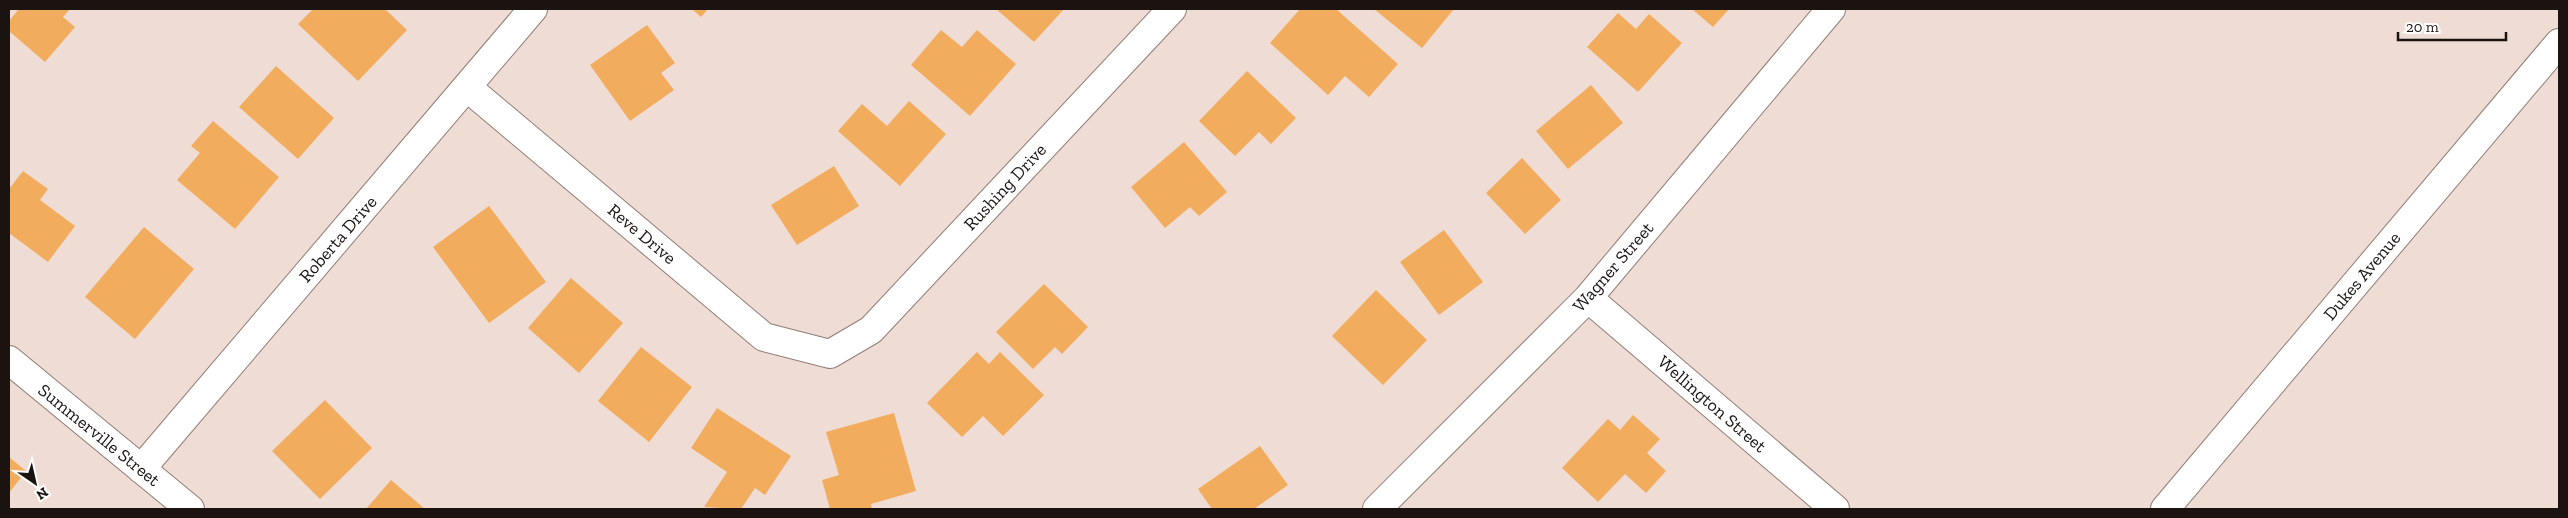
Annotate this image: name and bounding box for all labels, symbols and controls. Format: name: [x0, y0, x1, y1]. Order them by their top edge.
scale bar: [2398, 10, 2506, 42]
text: 20 m: [2406, 18, 2439, 36]
street label: Rushing Drive: [959, 139, 1051, 235]
street label: Roberta Drive: [294, 191, 382, 287]
street label: Reve Drive: [603, 199, 681, 269]
street label: Wagner Street: [1568, 217, 1658, 317]
street label: Dukes Avenue: [2319, 227, 2405, 325]
street label: Wellington Street: [1653, 351, 1771, 457]
street label: Summerville Street: [34, 379, 165, 491]
north arrow: [10, 458, 60, 508]
text: N: [33, 483, 51, 504]

